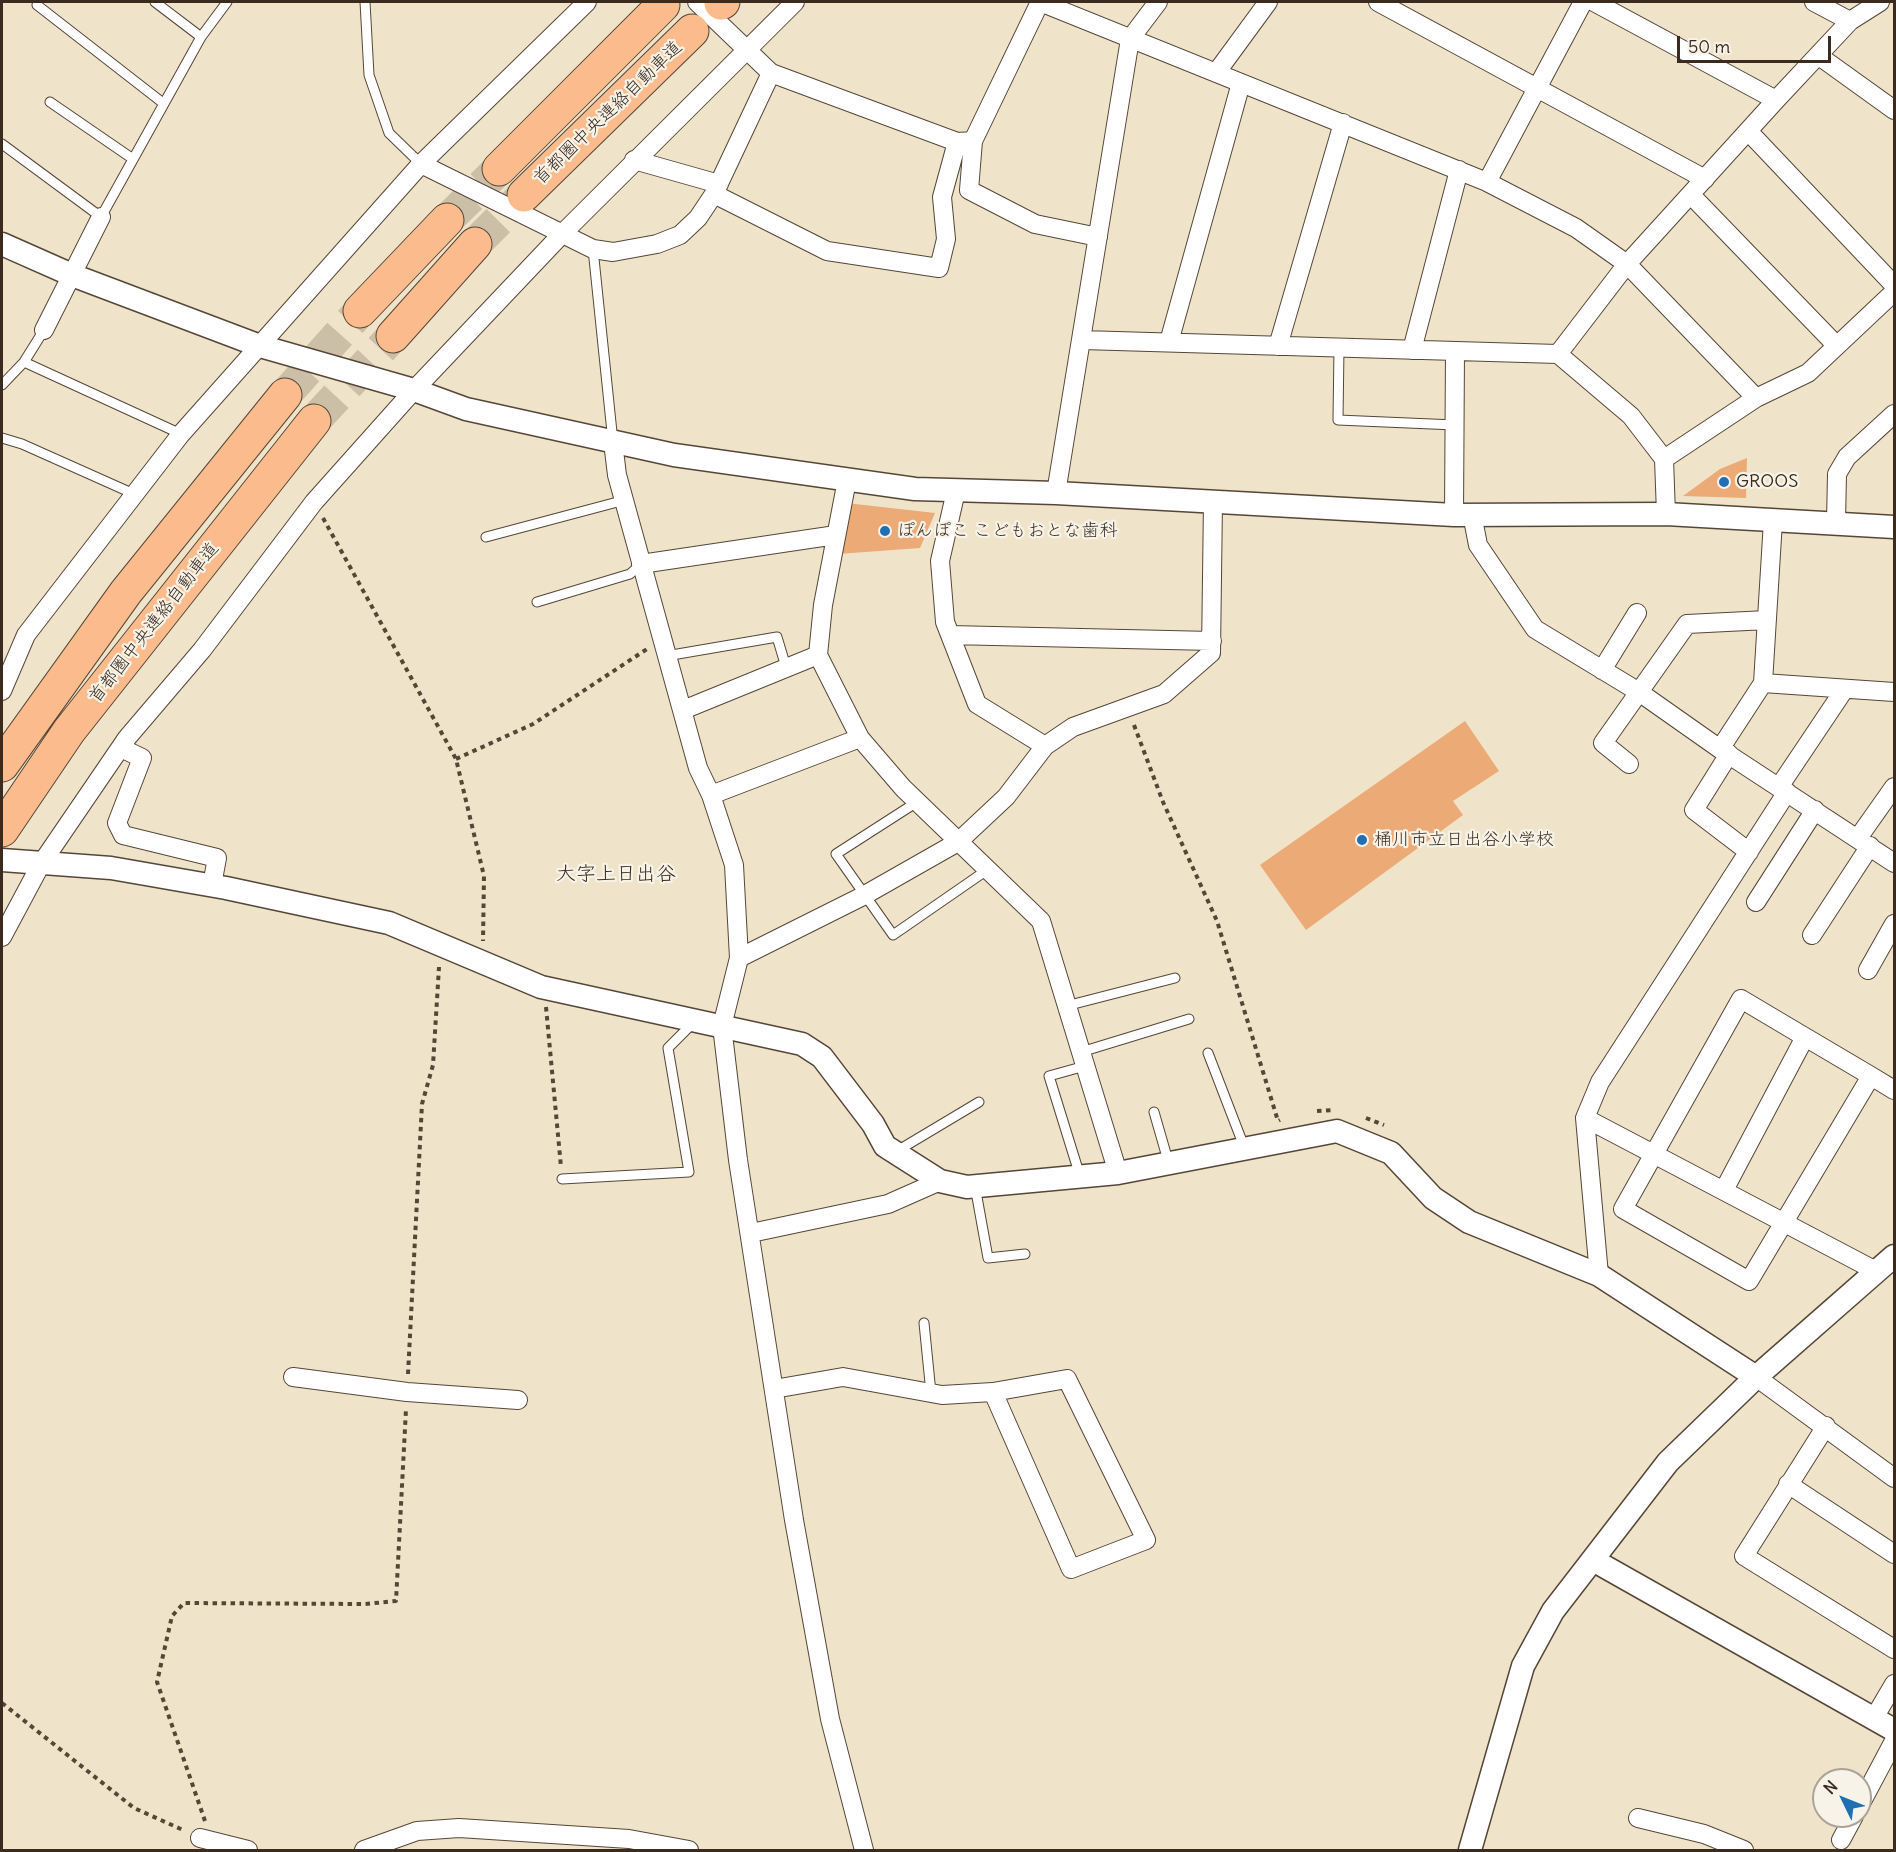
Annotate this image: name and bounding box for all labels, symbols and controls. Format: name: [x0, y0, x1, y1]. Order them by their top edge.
scale bar: [1680, 24, 1834, 62]
text: 50 m: [1688, 35, 1730, 58]
street label: 首都圏中央連絡自動車道: [529, 36, 687, 190]
place label: GROOS: [1736, 471, 1798, 493]
marker: GROOS: [1717, 475, 1731, 489]
place label: ぽんぽこ こどもおとな歯科: [897, 520, 1117, 542]
marker: ぽんぽこ こどもおとな歯科: [878, 524, 892, 538]
street label: 首都圏中央連絡自動車道: [85, 538, 223, 708]
place label: 桶川市立日出谷小学校: [1374, 829, 1554, 851]
marker: 桶川市立日出谷小学校: [1355, 833, 1369, 847]
district label: 大字上日出谷: [556, 862, 676, 886]
north arrow: [1812, 1768, 1872, 1828]
text: N: [1819, 1776, 1841, 1798]

